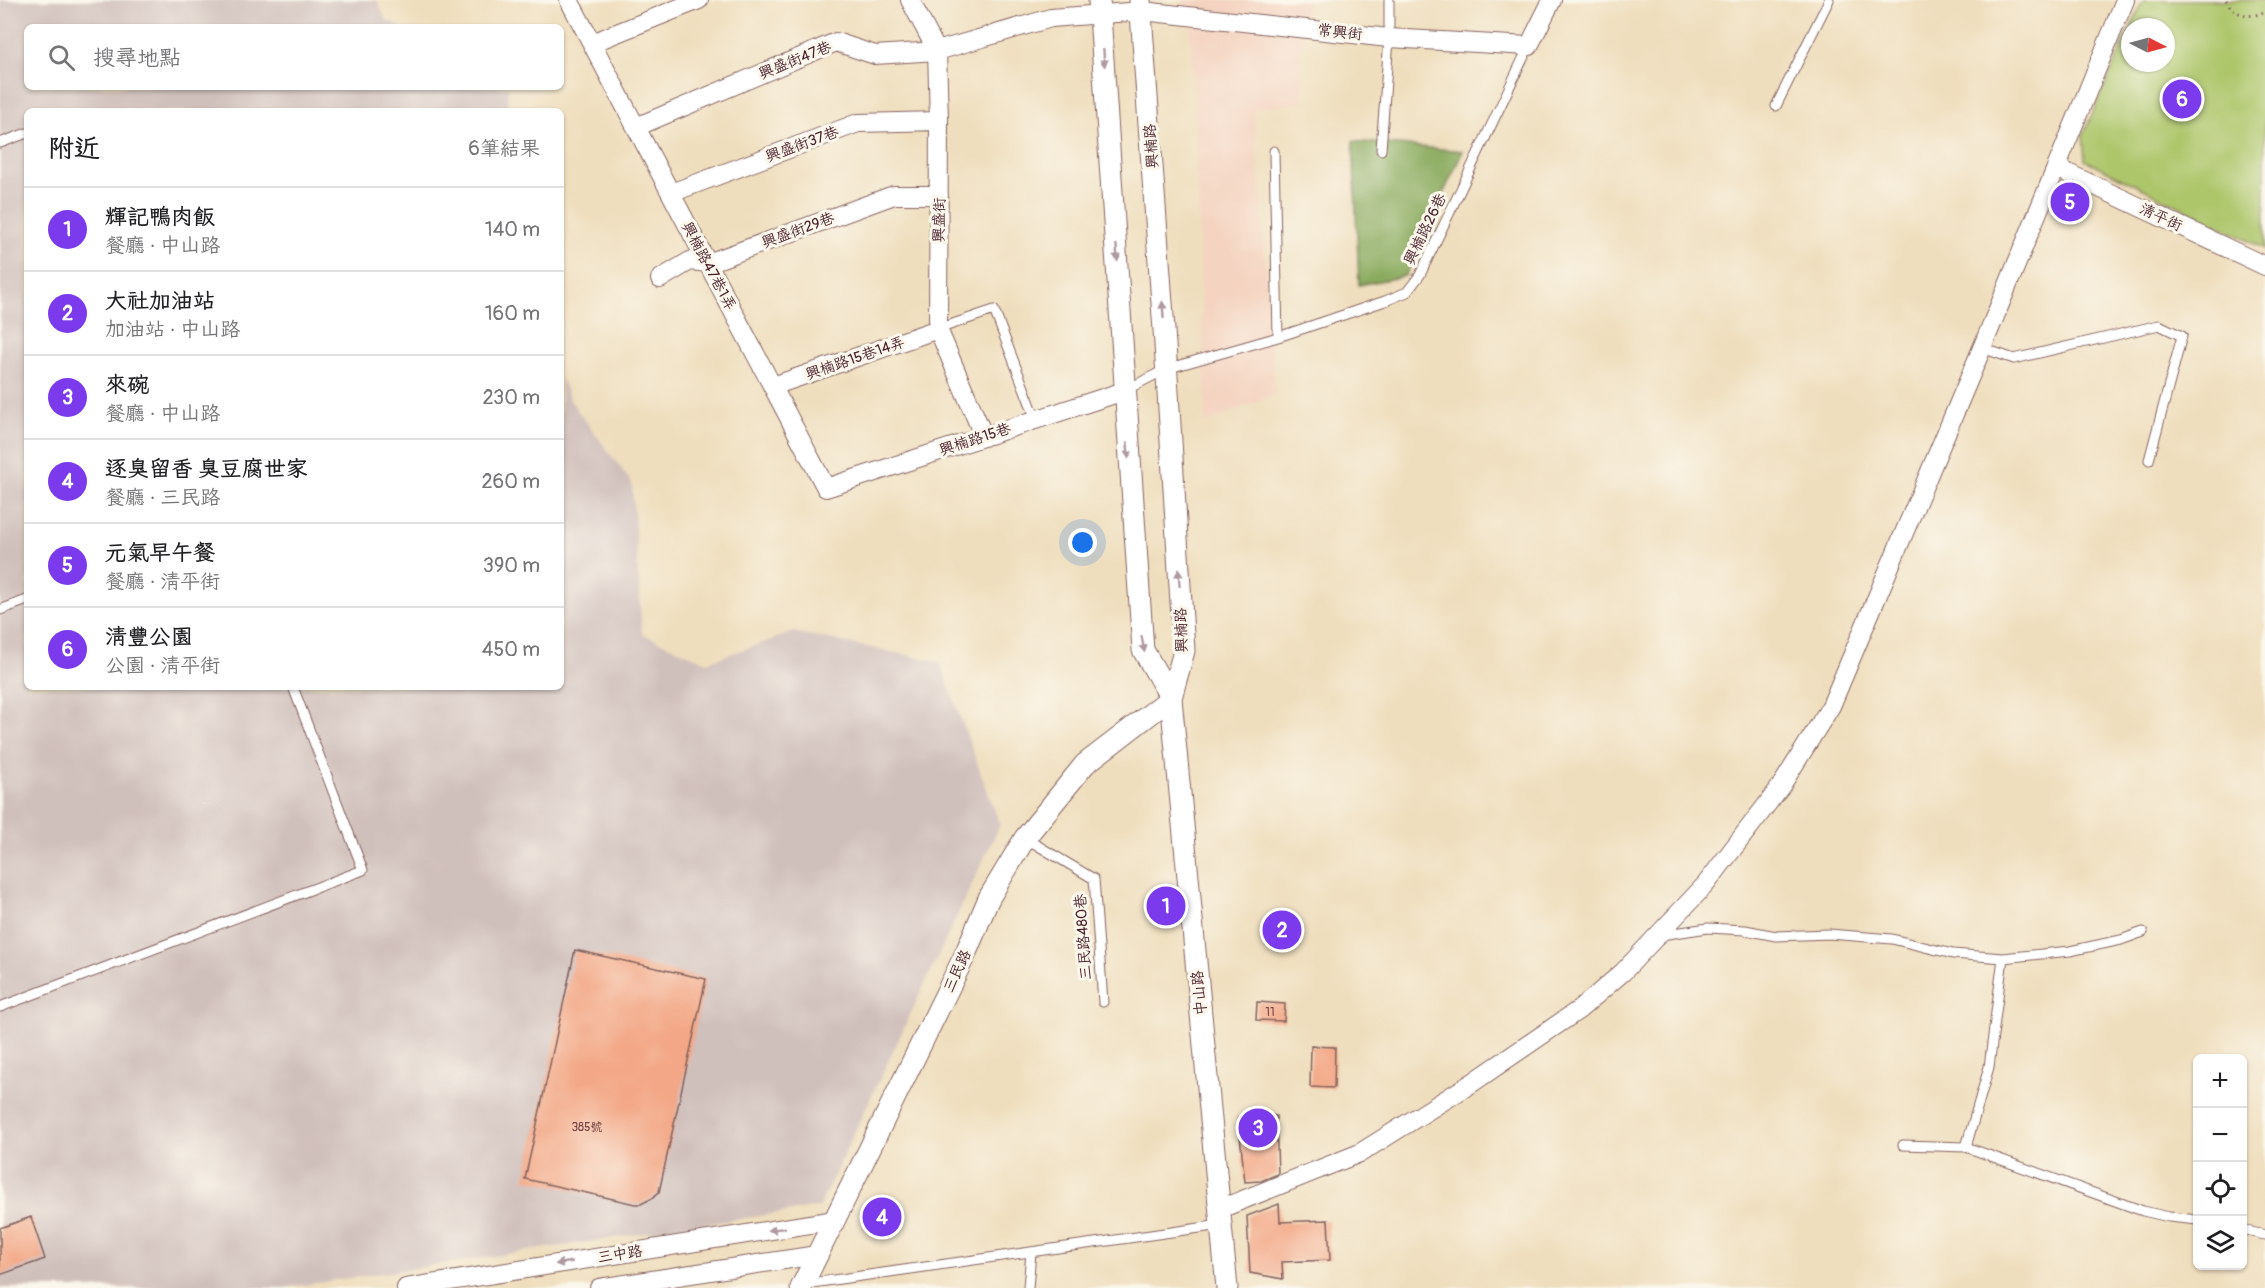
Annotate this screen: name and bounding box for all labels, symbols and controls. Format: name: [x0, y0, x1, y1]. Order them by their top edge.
north arrow: [2121, 18, 2175, 72]
street label: 常興街: [1317, 21, 1363, 44]
search box: [24, 24, 564, 90]
street label: 興盛街47巷: [756, 37, 834, 84]
icon: search: [45, 41, 78, 74]
text: 搜尋地點: [93, 44, 181, 72]
one-way arrow: [1099, 49, 1109, 68]
pin: 6: [2162, 76, 2202, 122]
street label: 興盛街37巷: [763, 122, 841, 166]
street label: 興楠路: [1140, 123, 1163, 169]
text: 附近: [48, 133, 100, 165]
text: 6筆結果: [468, 136, 540, 161]
pin: 5: [2050, 180, 2090, 224]
street label: 興楠路26巷: [1400, 190, 1451, 268]
street label: 興盛街: [930, 197, 949, 243]
street label: 清平街: [2136, 199, 2185, 236]
text: 輝記鴨肉飯: [105, 203, 215, 231]
street label: 興盛街29巷: [759, 209, 837, 252]
text: 1: [64, 217, 71, 242]
text: 140 m: [485, 217, 540, 242]
street label: 興楠路47巷1弄: [677, 219, 740, 314]
text: 餐廳 · 中山路: [105, 233, 220, 258]
one-way arrow: [1112, 243, 1121, 262]
text: 大社加油站: [105, 287, 215, 315]
text: 2: [62, 301, 73, 326]
text: 160 m: [485, 301, 540, 326]
one-way arrow: [1158, 301, 1168, 320]
text: 加油站 · 中山路: [105, 317, 240, 342]
street label: 興楠路15巷14弄: [803, 333, 907, 384]
text: 來碗: [105, 371, 149, 399]
text: 3: [62, 385, 73, 410]
text: 230 m: [483, 385, 540, 410]
text: 餐廳 · 中山路: [105, 401, 220, 426]
street label: 興楠路15巷: [937, 419, 1013, 460]
one-way arrow: [1123, 440, 1133, 459]
text: 逐臭留香 臭豆腐世家: [105, 455, 308, 483]
text: 4: [62, 469, 73, 494]
text: 260 m: [481, 469, 540, 494]
text: 餐廳 · 三民路: [105, 485, 220, 510]
your location: [1068, 528, 1097, 557]
text: 元氣早午餐: [105, 539, 215, 567]
text: 5: [62, 553, 73, 578]
text: 390 m: [483, 553, 540, 578]
one-way arrow: [1175, 568, 1184, 587]
text: 餐廳 · 清平街: [105, 569, 220, 594]
street label: 興楠路: [1172, 607, 1191, 653]
text: 清豐公園: [105, 623, 193, 651]
one-way arrow: [1139, 635, 1148, 654]
text: 6: [62, 637, 73, 662]
text: 450 m: [482, 637, 540, 662]
text: 公園 · 清平街: [105, 653, 220, 678]
pin: 1: [1146, 884, 1186, 928]
street label: 三民路480巷: [1071, 893, 1096, 981]
pin: 2: [1262, 908, 1302, 952]
street label: 三民路: [939, 947, 976, 996]
street label: 中山路: [1188, 970, 1211, 1016]
house number: 11: [1265, 1005, 1275, 1020]
map controls: [2193, 1054, 2247, 1270]
button: +: [2193, 1054, 2247, 1108]
pin: 3: [1238, 1106, 1278, 1150]
button: −: [2193, 1108, 2247, 1162]
house number: 385號: [571, 1120, 603, 1135]
button: locate: [2193, 1162, 2247, 1216]
pin: 4: [862, 1194, 902, 1240]
button: layers: [2193, 1216, 2247, 1270]
one-way arrow: [767, 1225, 786, 1234]
street label: 三中路: [596, 1242, 644, 1267]
one-way arrow: [554, 1259, 573, 1268]

